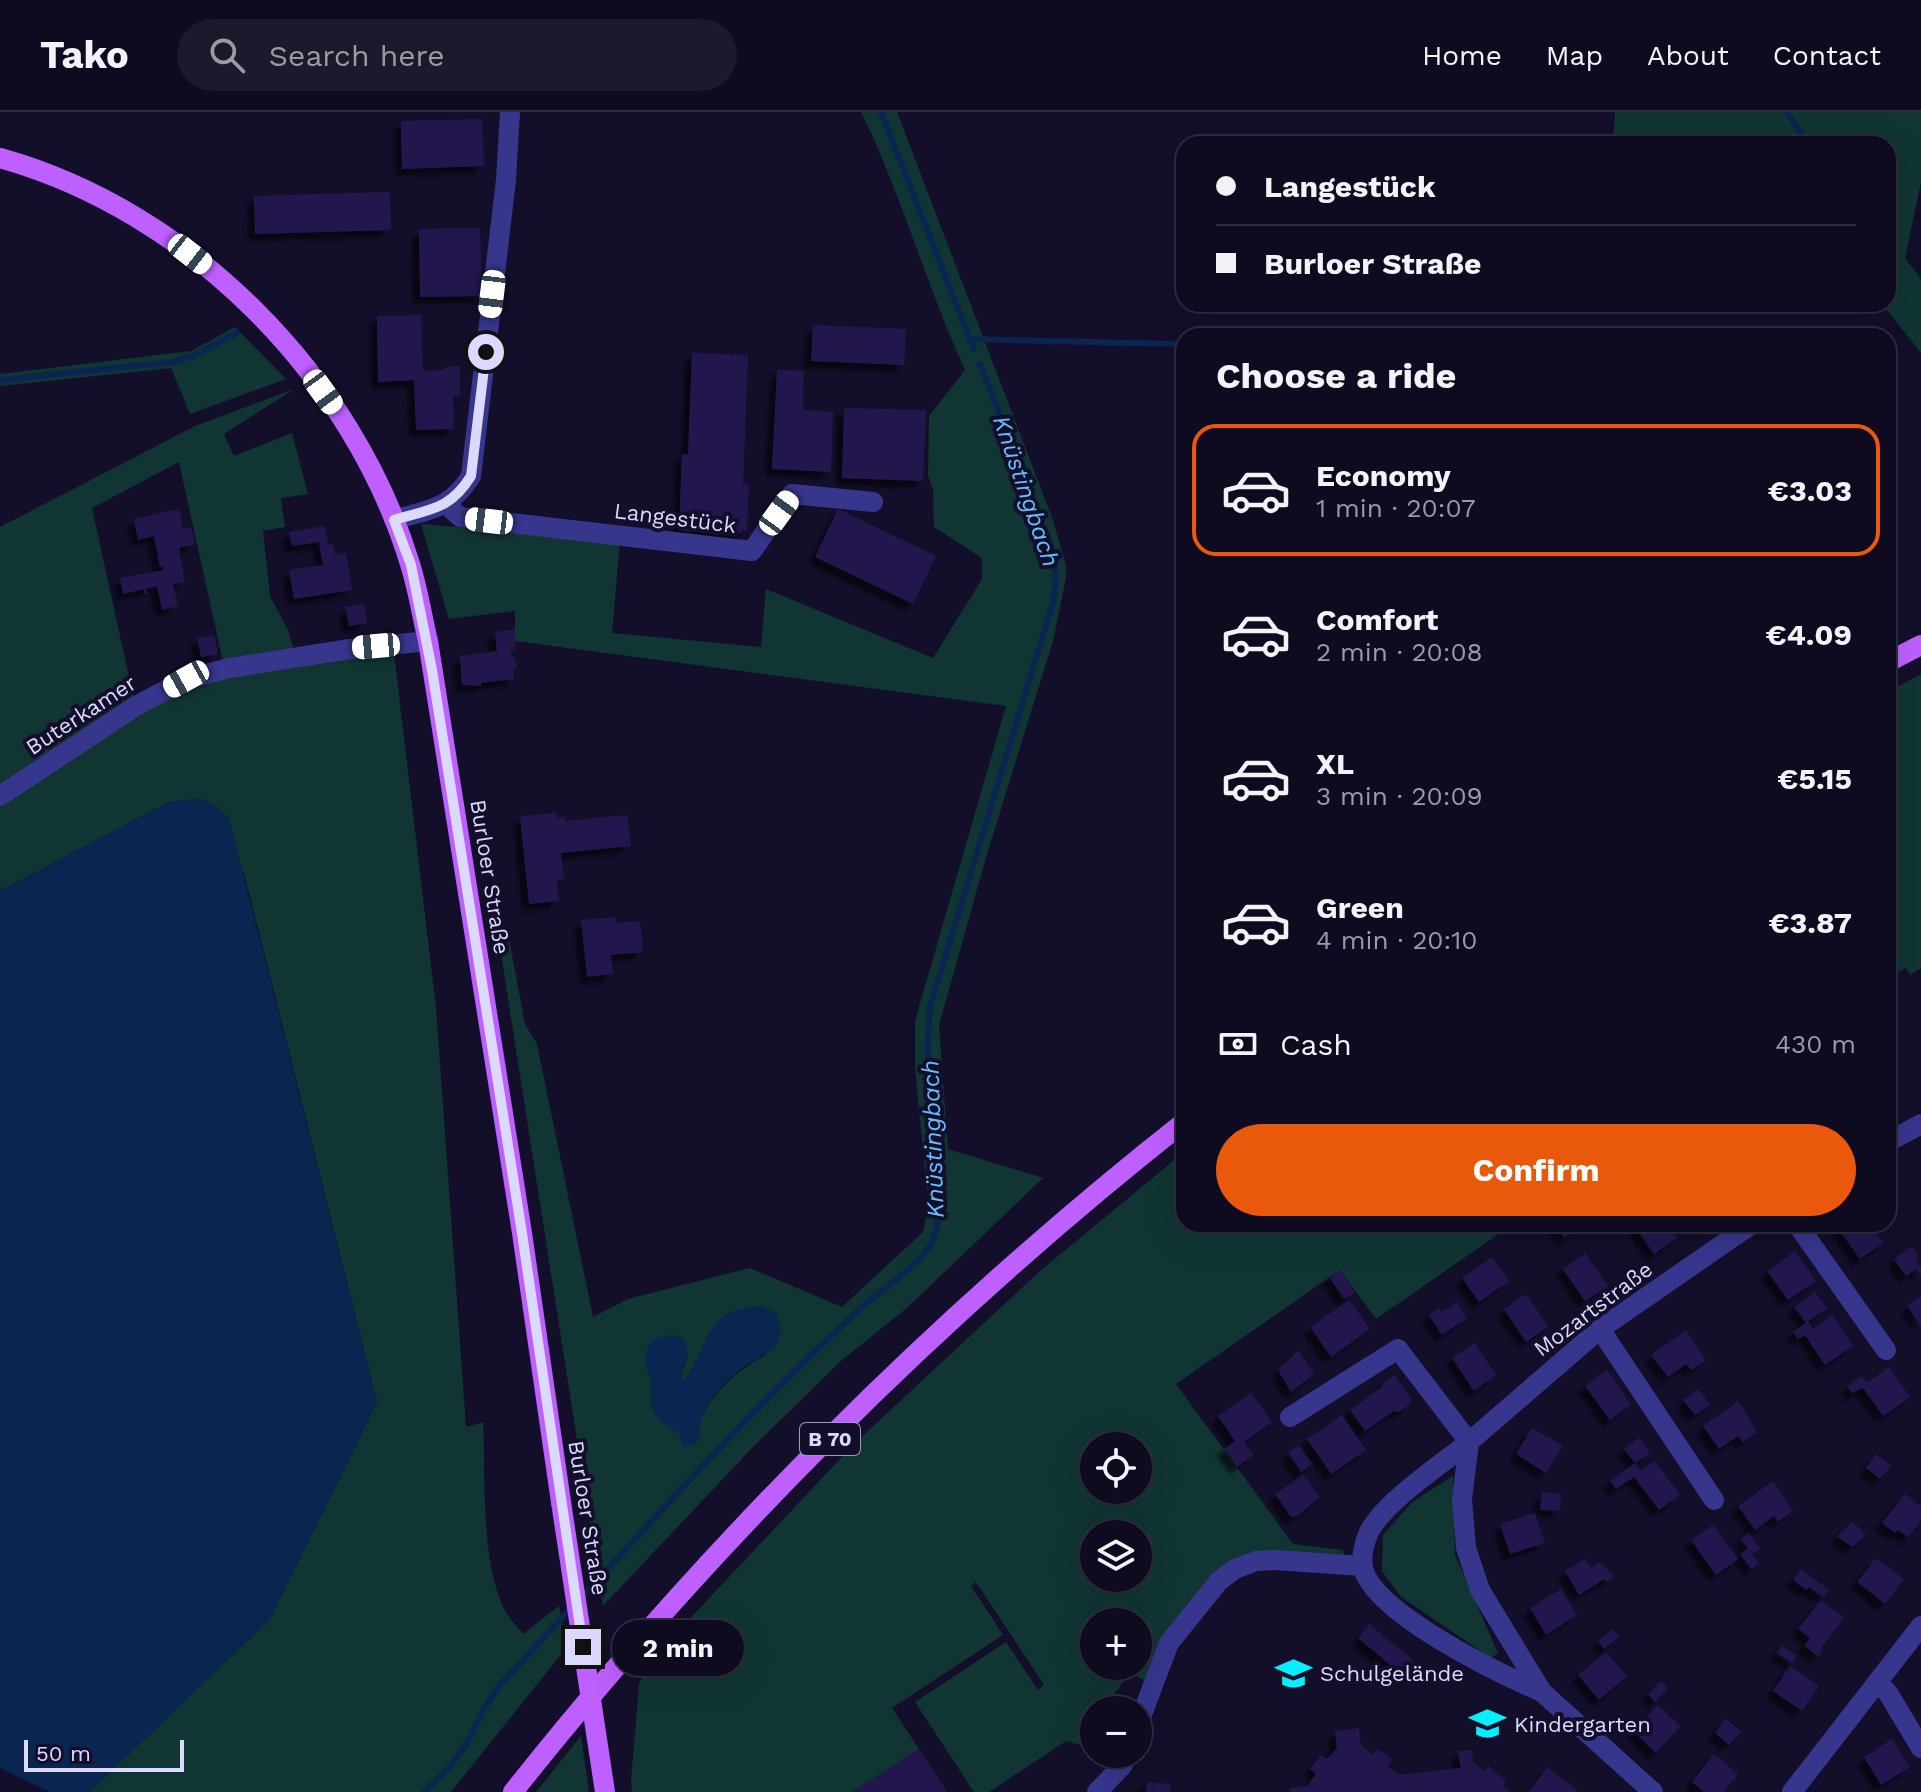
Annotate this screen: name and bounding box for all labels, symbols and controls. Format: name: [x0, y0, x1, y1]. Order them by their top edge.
search box: [177, 19, 737, 91]
text: Tako: [40, 33, 129, 77]
icon: search: [205, 33, 249, 77]
text: Search here: [269, 38, 445, 73]
text: Home: [1422, 39, 1502, 72]
text: Map: [1546, 39, 1603, 72]
text: About: [1647, 39, 1729, 72]
text: Contact: [1773, 39, 1881, 72]
text: Langestück: [1264, 169, 1436, 204]
car: [164, 230, 216, 278]
text: Burloer Straße: [1264, 246, 1481, 281]
car: [477, 269, 507, 319]
route start: [468, 334, 504, 370]
text: Choose a ride: [1216, 355, 1456, 397]
car: [299, 366, 347, 418]
water label: Knüstingbach: [987, 412, 1065, 570]
icon: car: [1220, 454, 1292, 526]
text: Economy: [1316, 458, 1451, 493]
text: €3.03: [1768, 473, 1852, 508]
car: [755, 487, 803, 539]
text: 1 min · 20:07: [1316, 493, 1476, 523]
street label: Langestück: [613, 498, 737, 538]
car: [464, 506, 514, 536]
icon: car: [1220, 598, 1292, 670]
text: Comfort: [1316, 602, 1438, 637]
text: €4.09: [1765, 617, 1852, 652]
car: [351, 632, 401, 660]
text: 2 min · 20:08: [1316, 637, 1483, 667]
car: [159, 657, 213, 701]
street label: Buterkamer: [21, 670, 141, 760]
icon: car: [1220, 742, 1292, 814]
text: XL: [1316, 746, 1354, 781]
text: €5.15: [1777, 761, 1852, 796]
text: 3 min · 20:09: [1316, 781, 1483, 811]
street label: Burloer Straße: [465, 798, 515, 956]
icon: car: [1220, 886, 1292, 958]
text: Green: [1316, 890, 1404, 925]
text: €3.87: [1768, 905, 1852, 940]
text: 4 min · 20:10: [1316, 925, 1478, 955]
icon: cash: [1216, 1022, 1260, 1066]
text: Cash: [1280, 1027, 1352, 1062]
text: 430 m: [1775, 1029, 1856, 1059]
water label: Knüstingbach: [916, 1060, 950, 1218]
button: Confirm: [1216, 1124, 1856, 1216]
street label: Mozartstraße: [1529, 1256, 1657, 1362]
road number: B 70: [800, 1423, 860, 1455]
map controls: [1080, 1432, 1152, 1768]
button: locate: [1080, 1432, 1152, 1504]
street label: Burloer Straße: [563, 1439, 613, 1597]
button: layers: [1080, 1520, 1152, 1592]
button: +: [1080, 1608, 1152, 1680]
callout: 2 min: [611, 1619, 743, 1675]
route end: [565, 1629, 601, 1665]
text: 2 min: [642, 1633, 714, 1663]
school or university icon: Schulgelände: [1275, 1654, 1313, 1692]
place label: Schulgelände: [1320, 1661, 1464, 1686]
button: −: [1080, 1696, 1152, 1768]
school or university icon: Kindergarten: [1469, 1705, 1507, 1743]
place label: Kindergarten: [1514, 1712, 1651, 1737]
scale bar: [24, 1736, 184, 1772]
text: 50 m: [36, 1741, 91, 1766]

